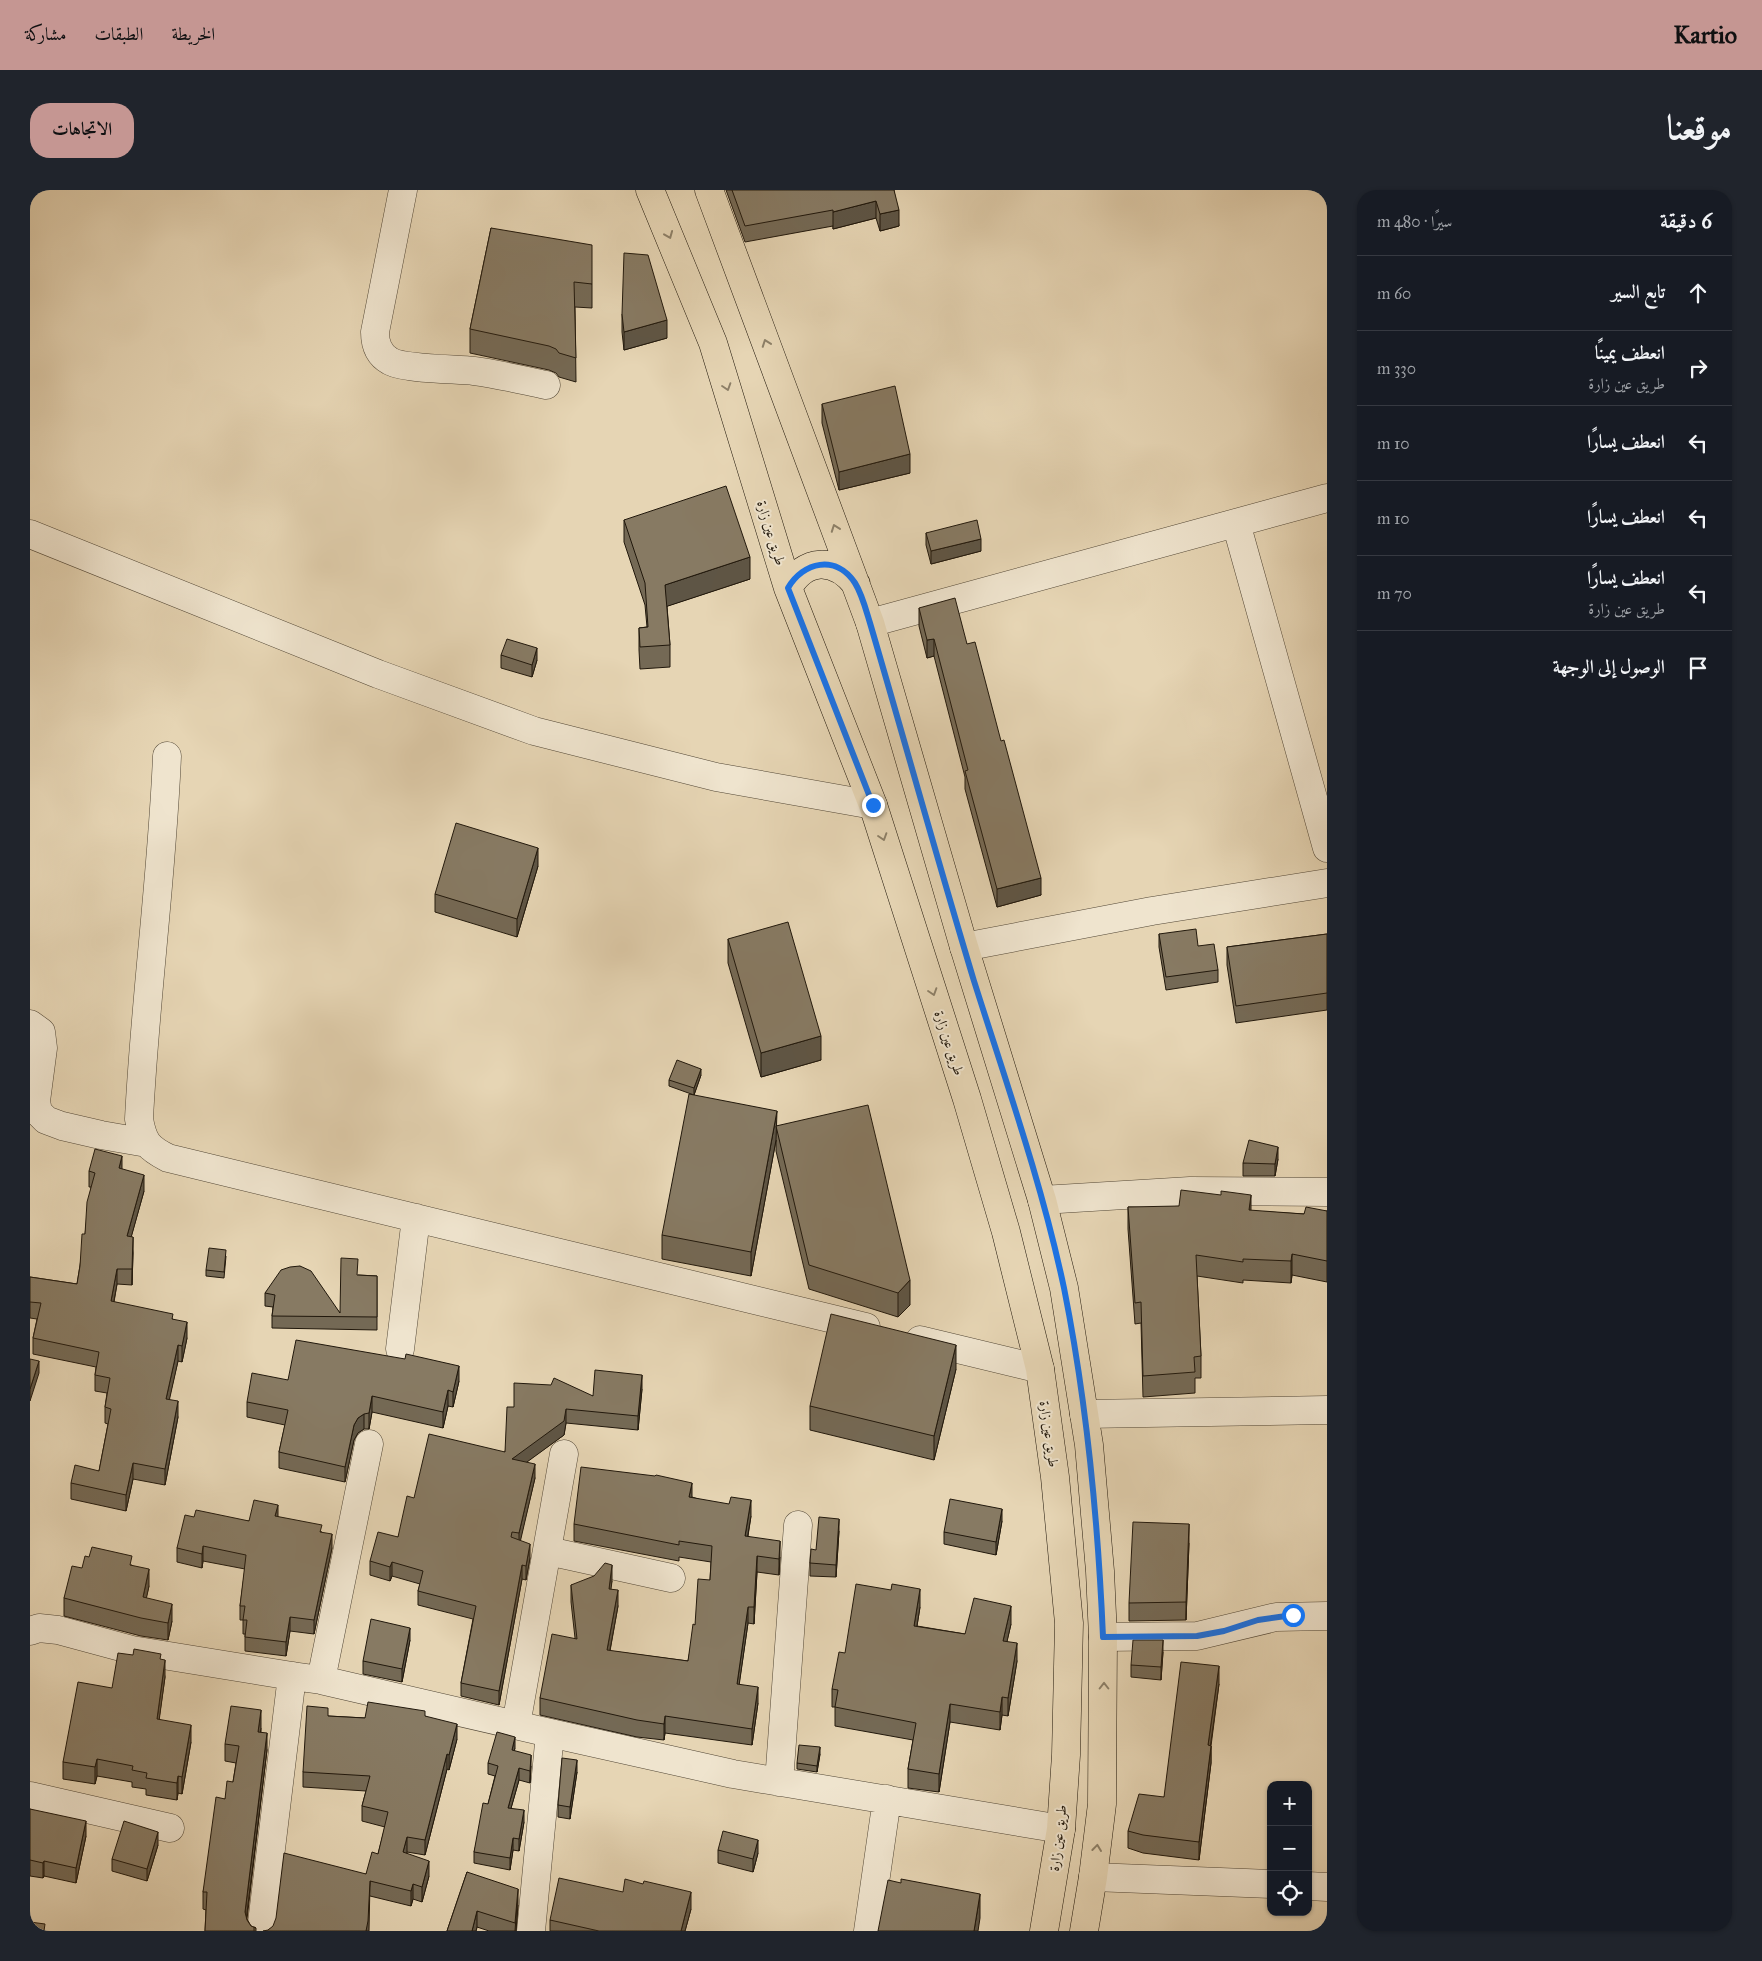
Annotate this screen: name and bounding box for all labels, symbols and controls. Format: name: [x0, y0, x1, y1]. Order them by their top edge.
text: Kartio: [1674, 20, 1737, 50]
text: مشاركة: [25, 23, 66, 45]
text: الطبقات: [94, 23, 143, 45]
text: الخريطة: [171, 23, 215, 45]
button: الاتجاهات: [30, 103, 134, 158]
text: موقعنا: [1667, 106, 1732, 149]
text: 6 دقيقة: [1660, 208, 1712, 234]
text: سيرًا · 480 m: [1377, 212, 1452, 231]
one-way arrow: [662, 230, 673, 239]
icon: ahead: [1684, 279, 1712, 307]
text: تابع السير: [1611, 280, 1665, 303]
text: 60 m: [1377, 284, 1411, 303]
one-way arrow: [762, 339, 772, 347]
text: انعطف يمينًا: [1595, 341, 1665, 364]
icon: right: [1684, 354, 1712, 382]
text: 330 m: [1377, 359, 1416, 378]
text: طريق عين زارة: [1588, 374, 1665, 393]
one-way arrow: [721, 382, 731, 390]
icon: left: [1684, 429, 1712, 457]
text: انعطف يسارًا: [1587, 430, 1665, 453]
text: 10 m: [1377, 434, 1409, 453]
street label: طريق عين زارة: [753, 498, 789, 568]
icon: left: [1684, 504, 1712, 532]
text: انعطف يسارًا: [1587, 505, 1665, 528]
text: 10 m: [1377, 509, 1409, 528]
one-way arrow: [831, 524, 841, 533]
text: انعطف يسارًا: [1587, 566, 1665, 589]
icon: left: [1684, 579, 1712, 607]
text: 70 m: [1377, 584, 1412, 603]
text: طريق عين زارة: [1588, 599, 1665, 618]
icon: arrive: [1684, 654, 1712, 682]
text: الوصول إلى الوجهة: [1553, 655, 1665, 678]
route end: [862, 794, 885, 817]
one-way arrow: [878, 833, 888, 841]
one-way arrow: [927, 988, 937, 996]
street label: طريق عين زارة: [931, 1008, 967, 1078]
street label: طريق عين زارة: [1036, 1400, 1062, 1468]
route start: [1282, 1604, 1305, 1627]
one-way arrow: [1099, 1682, 1109, 1690]
map controls: [1267, 1781, 1312, 1916]
button: +: [1267, 1781, 1312, 1826]
street label: طريق عين زارة: [1045, 1804, 1071, 1872]
button: −: [1267, 1826, 1312, 1871]
one-way arrow: [1091, 1844, 1102, 1852]
button: locate: [1267, 1871, 1312, 1916]

